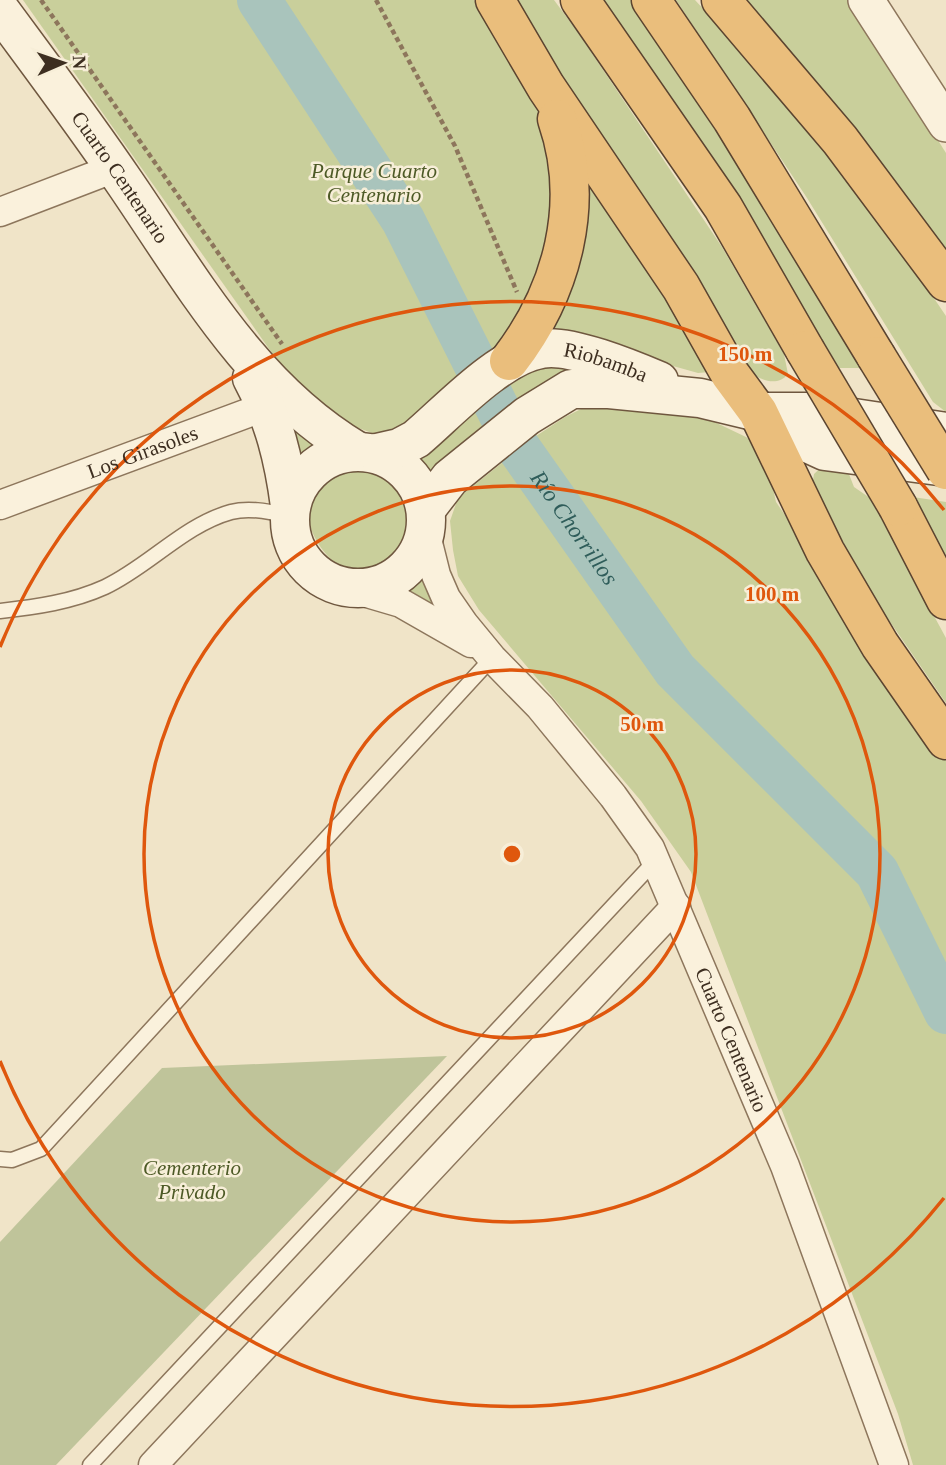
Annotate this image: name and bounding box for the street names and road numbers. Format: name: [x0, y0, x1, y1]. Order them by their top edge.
street label: Cuarto Centenario: [67, 107, 174, 248]
street label: Riobamba: [562, 337, 652, 387]
street label: Los Girasoles: [84, 421, 201, 484]
street label: Cuarto Centenario: [690, 964, 773, 1116]

